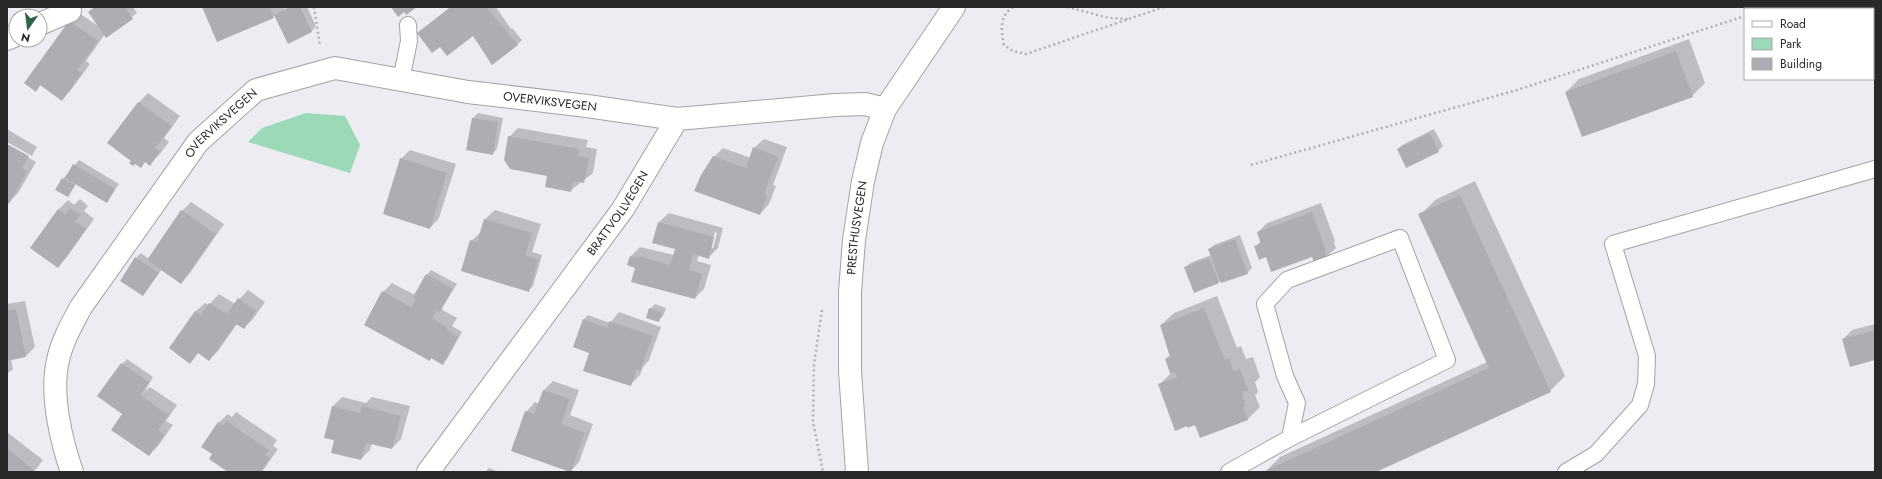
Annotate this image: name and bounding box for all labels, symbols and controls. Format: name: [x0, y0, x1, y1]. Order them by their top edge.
north arrow: [8, 8, 48, 48]
legend: [1744, 8, 1874, 80]
text: Road: [1780, 15, 1806, 33]
text: N: [19, 29, 32, 47]
text: Park: [1780, 35, 1802, 53]
text: Building: [1780, 55, 1822, 73]
street label: OVERVIKSVEGEN: [180, 84, 261, 162]
street label: OVERVIKSVEGEN: [502, 87, 598, 116]
street label: BRATTVOLLVEGEN: [582, 167, 653, 259]
street label: PRESTHUSVEGEN: [842, 179, 872, 275]

